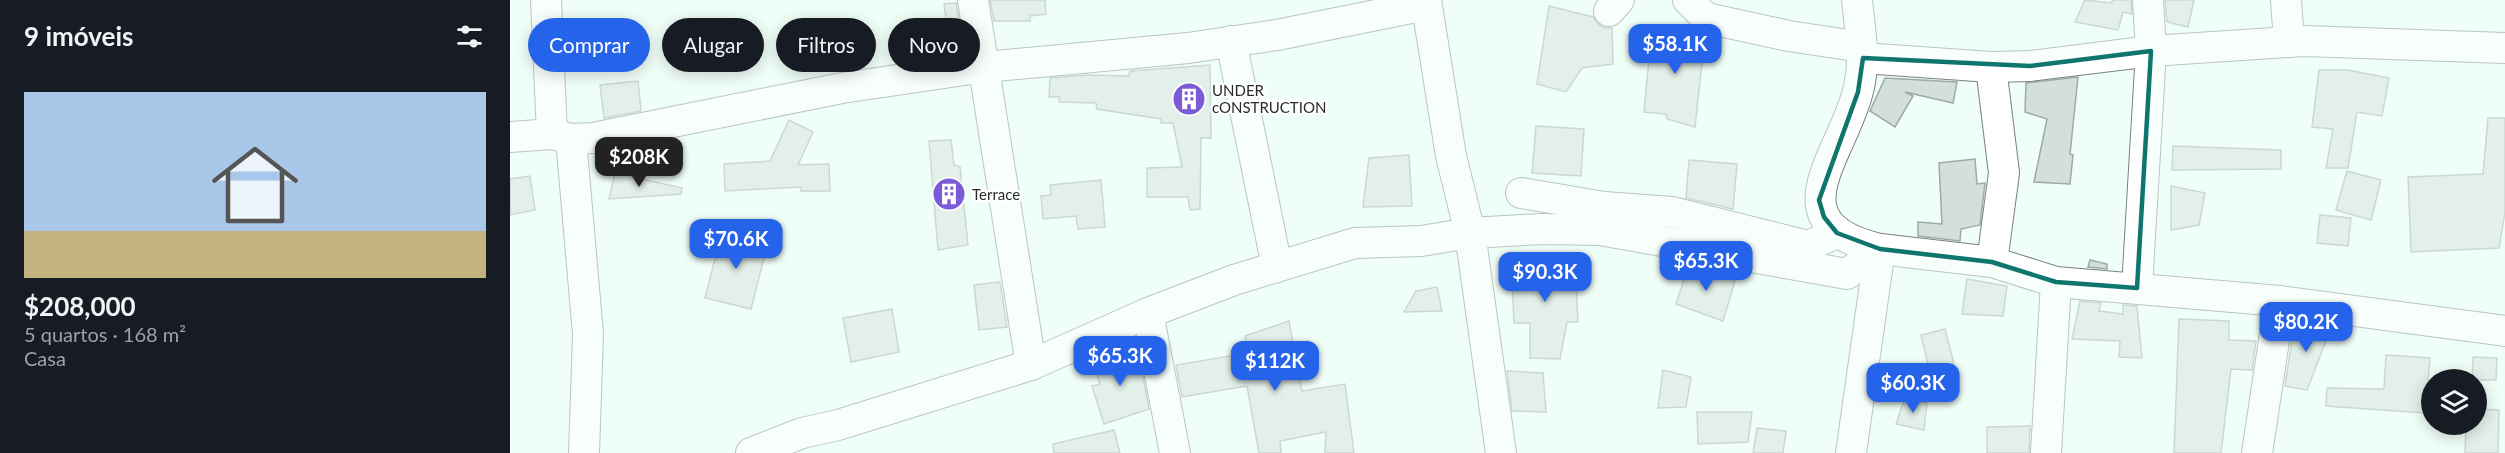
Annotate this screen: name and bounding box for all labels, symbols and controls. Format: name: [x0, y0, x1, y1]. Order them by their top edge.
chip: Comprar: [528, 18, 650, 72]
chip: Alugar: [662, 18, 764, 72]
chip: Filtros: [776, 18, 876, 72]
chip: Novo: [888, 18, 980, 72]
text: 9 imóveis: [24, 20, 134, 52]
icon: filters: [453, 20, 486, 53]
pin: $58.1K: [1626, 24, 1724, 75]
text: $58.1K: [1643, 31, 1707, 55]
building icon: UNDER cONSTRUCTION: [1171, 81, 1207, 117]
place label: UNDER cONSTRUCTION: [1212, 81, 1326, 116]
icon: home: [201, 131, 309, 239]
pin: $208K: [597, 137, 681, 188]
text: $208K: [609, 144, 669, 168]
building icon: Terrace: [931, 176, 967, 212]
place label: Terrace: [972, 185, 1020, 203]
pin: $70.6K: [687, 219, 785, 270]
text: $70.6K: [704, 226, 768, 250]
pin: $65.3K: [1657, 241, 1755, 292]
text: $65.3K: [1674, 248, 1738, 272]
pin: $90.3K: [1496, 252, 1594, 303]
text: $90.3K: [1513, 259, 1577, 283]
text: $208,000: [24, 290, 136, 322]
pin: $80.2K: [2257, 302, 2355, 353]
text: $80.2K: [2274, 309, 2338, 333]
text: 5 quartos · 168 m²: [24, 322, 186, 346]
pin: $65.3K: [1071, 336, 1169, 387]
pin: $112K: [1233, 341, 1317, 392]
text: $65.3K: [1088, 343, 1152, 367]
text: Casa: [24, 346, 66, 370]
text: $112K: [1245, 348, 1305, 372]
pin: $60.3K: [1864, 363, 1962, 414]
map controls: [2421, 369, 2487, 435]
button: layers: [2421, 369, 2487, 435]
text: $60.3K: [1881, 370, 1945, 394]

